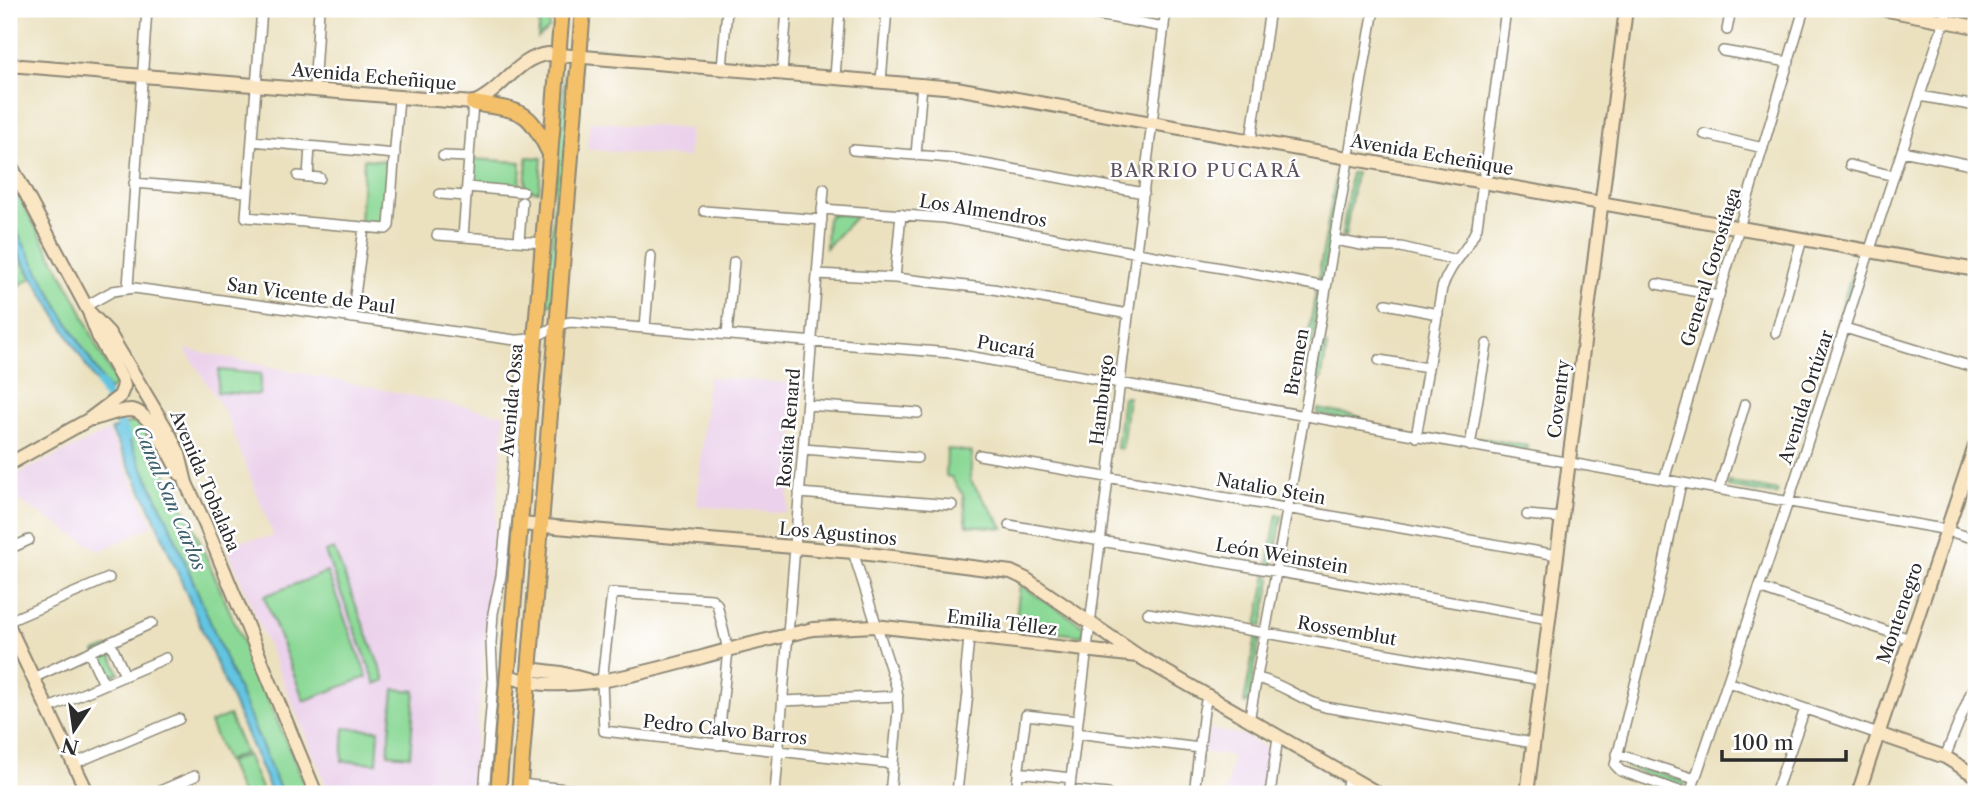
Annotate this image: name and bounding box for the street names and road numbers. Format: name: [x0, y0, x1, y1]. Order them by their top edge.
street label: Avenida Echeñique: [290, 59, 457, 95]
street label: Avenida Echeñique: [1348, 130, 1515, 180]
street label: General Gorostiaga: [1676, 184, 1746, 349]
street label: Los Almendros: [918, 190, 1048, 232]
street label: San Vicente de Paul: [226, 273, 396, 319]
street label: Bremen: [1280, 327, 1314, 397]
street label: Avenida Ortúzar: [1774, 327, 1838, 468]
street label: Pucará: [975, 331, 1037, 363]
street label: Avenida Ossa: [496, 342, 528, 458]
street label: Hamburgo: [1086, 353, 1118, 447]
street label: Coventry: [1543, 358, 1575, 440]
street label: Rosita Renard: [773, 367, 805, 489]
street label: Avenida Tobalaba: [165, 406, 245, 555]
street label: Natalio Stein: [1215, 469, 1327, 509]
street label: Los Agustinos: [778, 518, 898, 550]
street label: León Weinstein: [1214, 534, 1350, 578]
street label: Montenegro: [1872, 559, 1928, 667]
street label: Emilia Téllez: [946, 605, 1058, 641]
street label: Rossemblut: [1296, 611, 1399, 651]
street label: Pedro Calvo Barros: [642, 710, 808, 750]

